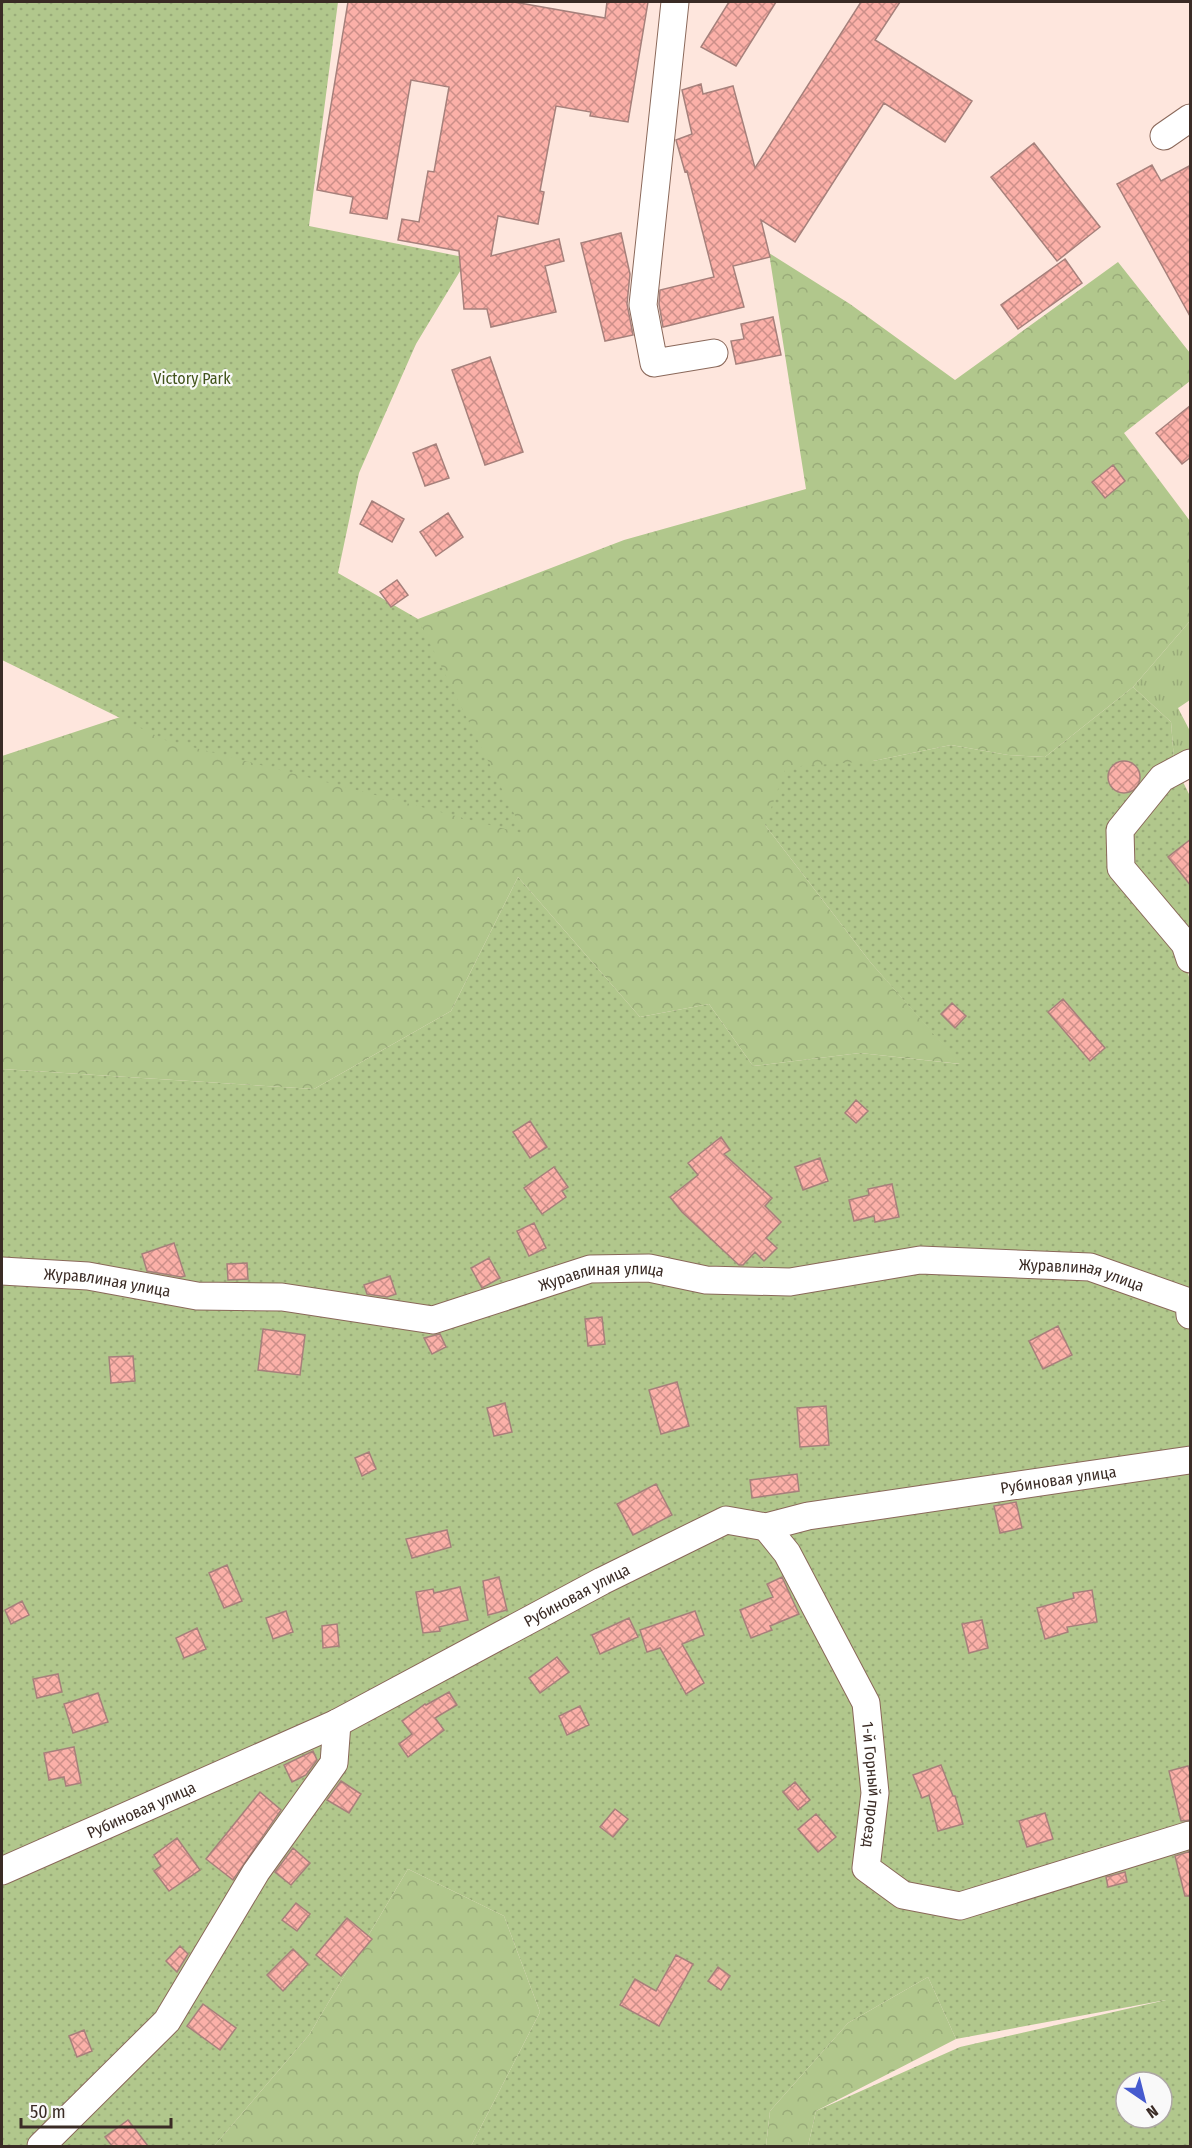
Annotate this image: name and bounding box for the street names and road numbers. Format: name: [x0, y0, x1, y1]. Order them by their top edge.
street label: Журавлиная улица: [1019, 1255, 1147, 1295]
street label: Журавлиная улица: [536, 1259, 666, 1295]
street label: Журавлиная улица: [43, 1264, 172, 1301]
street label: Рубиновая улица: [999, 1462, 1118, 1498]
street label: Рубиновая улица: [521, 1560, 633, 1631]
street label: 1-й Горный проезд: [858, 1721, 884, 1849]
street label: Рубиновая улица: [84, 1778, 199, 1842]

